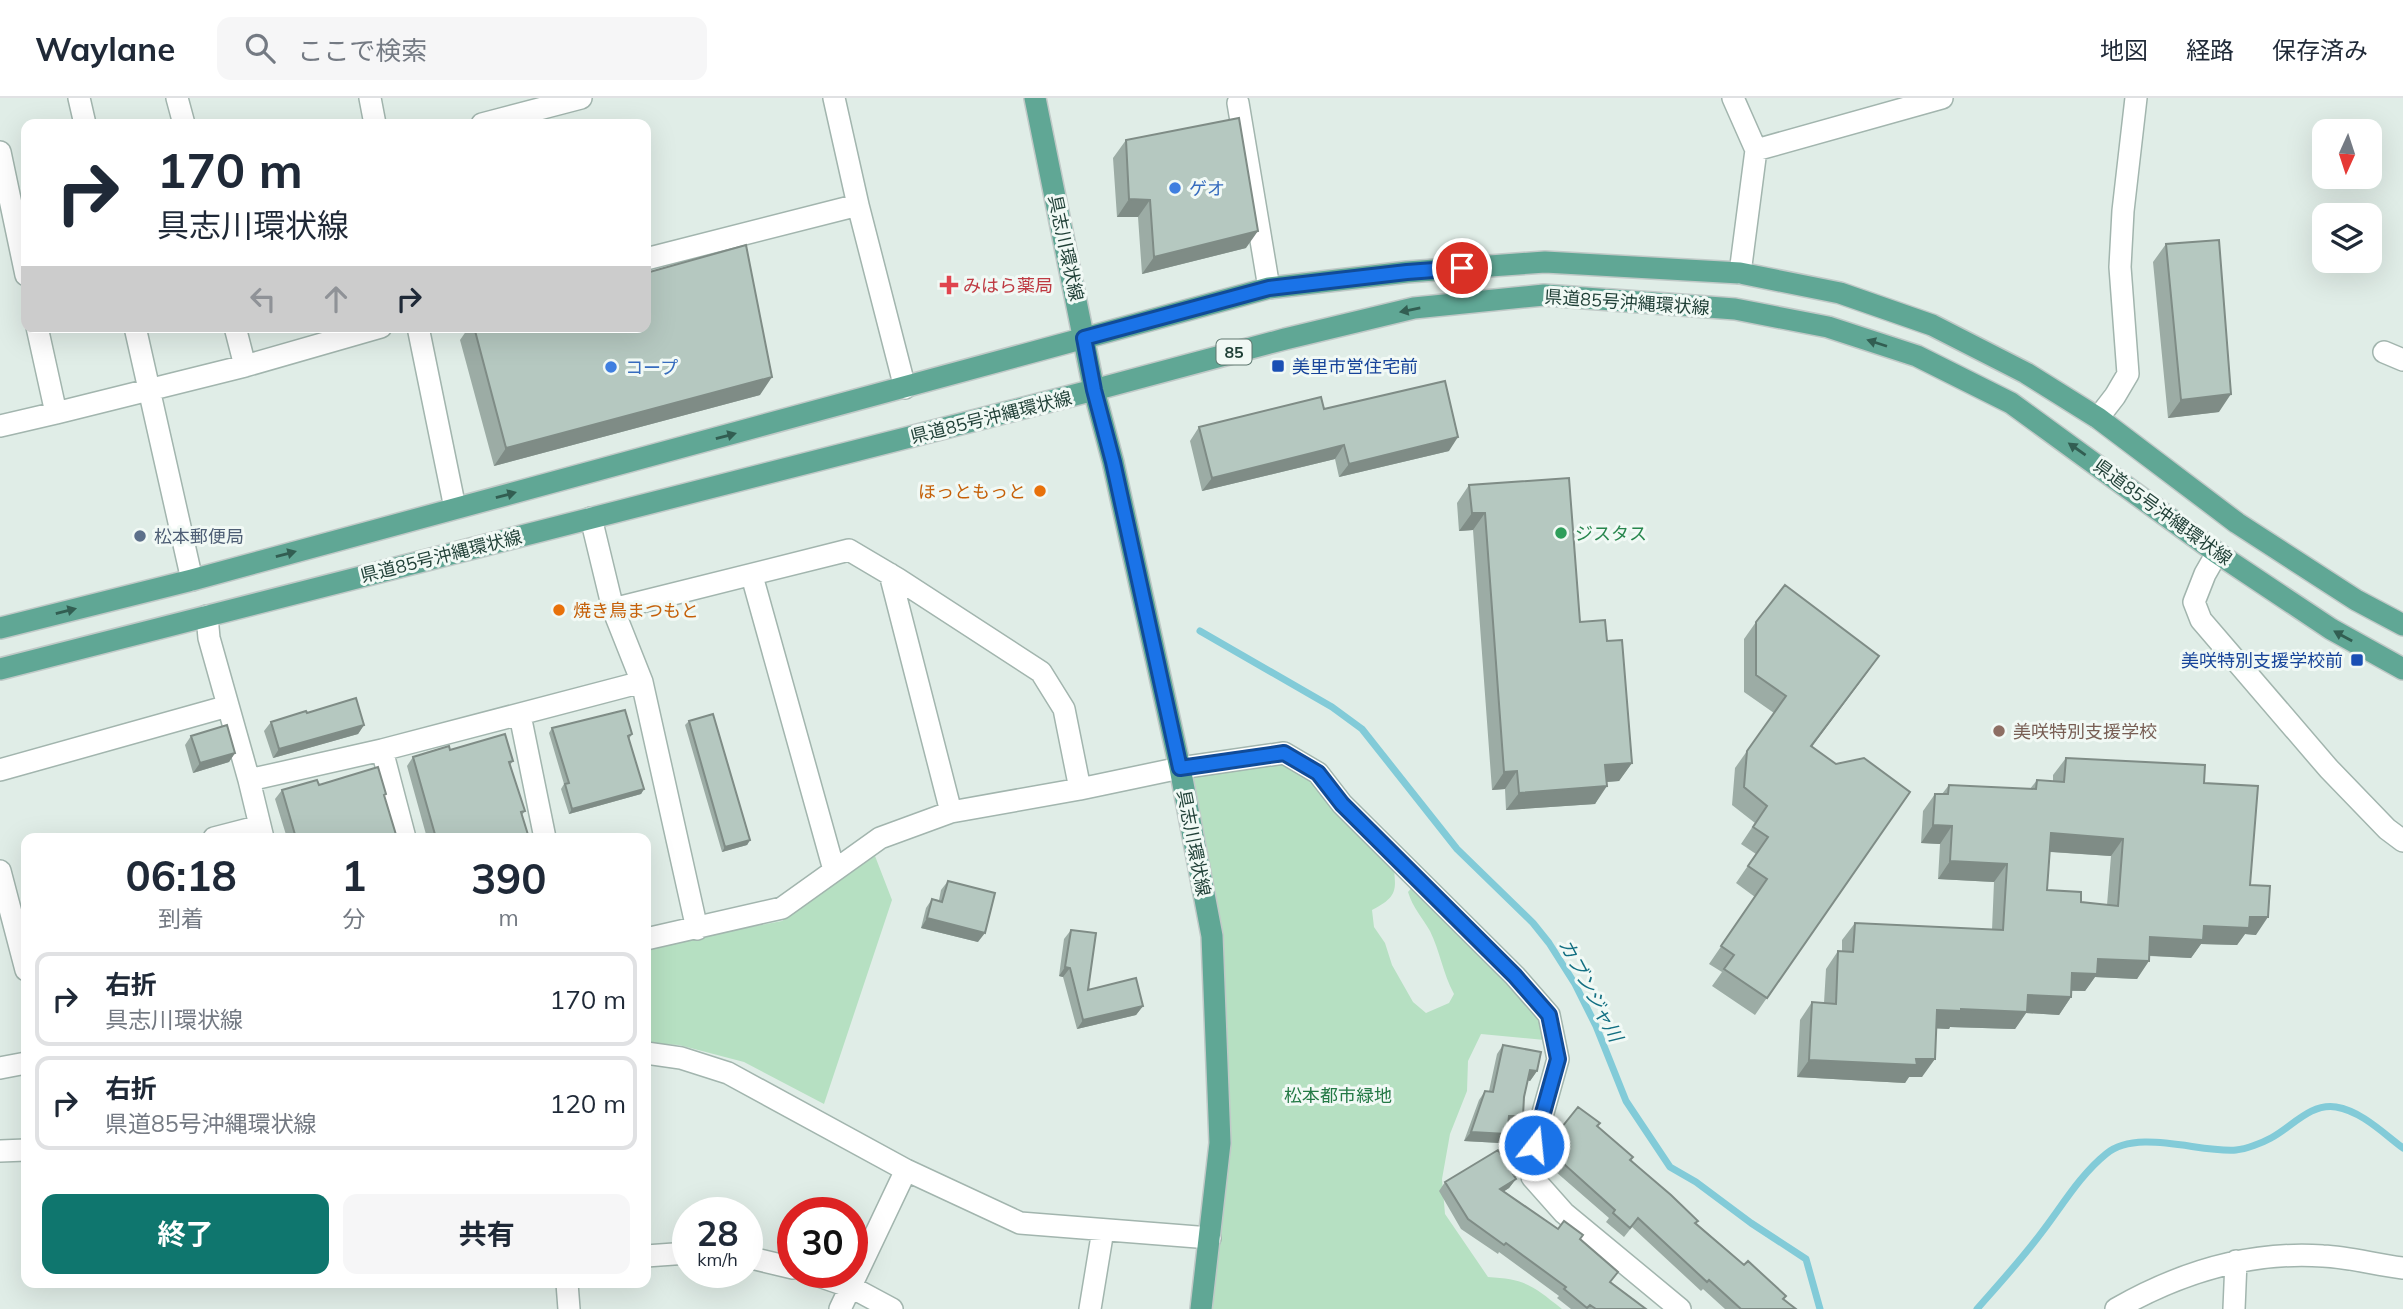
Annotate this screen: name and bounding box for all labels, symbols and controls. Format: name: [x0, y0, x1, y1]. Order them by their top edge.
search box: [217, 17, 707, 80]
text: Waylane: [35, 28, 175, 69]
icon: search: [241, 29, 279, 67]
text: ここで検索: [297, 34, 427, 67]
text: 地図: [2100, 35, 2148, 65]
text: 経路: [2186, 35, 2234, 65]
text: 保存済み: [2272, 35, 2368, 65]
north arrow: [2312, 119, 2382, 189]
map controls: [2312, 119, 2382, 273]
text: 170 m: [157, 139, 303, 200]
icon: right: [42, 147, 133, 238]
place label: ゲオ: [1189, 177, 1225, 200]
marker: ゲオ: [1167, 180, 1183, 196]
street label: 具志川環状線: [1044, 193, 1088, 303]
button: layers: [2312, 203, 2382, 273]
text: 具志川環状線: [157, 205, 349, 245]
pin: [1432, 238, 1492, 298]
icon: arrive: [1443, 249, 1481, 287]
place label: みはら薬局: [963, 274, 1053, 297]
marker: みはら薬局: [941, 277, 957, 293]
icon: left: [244, 280, 282, 318]
icon: ahead: [317, 280, 355, 318]
icon: right: [390, 280, 428, 318]
street label: 県道85号沖縄環状線: [1544, 285, 1710, 319]
one-way arrow: [1399, 304, 1421, 315]
one-way arrow: [1866, 337, 1887, 348]
road number: 85: [1216, 340, 1252, 364]
place label: 美里市営住宅前: [1292, 355, 1418, 378]
place label: コープ: [625, 356, 678, 379]
marker: 美里市営住宅前: [1270, 358, 1286, 374]
marker: コープ: [603, 359, 619, 375]
street label: 県道85号沖縄環状線: [908, 386, 1074, 448]
one-way arrow: [715, 430, 737, 441]
one-way arrow: [2068, 442, 2086, 456]
street label: 県道85号沖縄環状線: [2089, 454, 2237, 570]
place label: ほっともっと: [918, 480, 1026, 503]
marker: ほっともっと: [1032, 483, 1048, 499]
one-way arrow: [496, 489, 517, 499]
place label: ジスタス: [1575, 522, 1647, 545]
place label: 松本郵便局: [154, 525, 244, 548]
street label: 県道85号沖縄環状線: [358, 525, 524, 587]
marker: ジスタス: [1553, 525, 1569, 541]
marker: 松本郵便局: [132, 528, 148, 544]
one-way arrow: [276, 549, 297, 559]
place label: 焼き鳥まつもと: [573, 599, 699, 622]
marker: 焼き鳥まつもと: [551, 602, 567, 618]
one-way arrow: [55, 605, 77, 616]
one-way arrow: [2334, 630, 2353, 642]
place label: 美咲特別支援学校前: [2181, 649, 2343, 672]
marker: 美咲特別支援学校前: [2349, 652, 2365, 668]
place label: 美咲特別支援学校: [2013, 720, 2157, 743]
marker: 美咲特別支援学校: [1991, 723, 2007, 739]
street label: 具志川環状線: [1172, 788, 1216, 898]
text: 06:18: [125, 849, 237, 902]
text: 1: [341, 849, 366, 902]
text: 390: [471, 852, 546, 905]
text: m: [499, 903, 519, 932]
text: 到着: [158, 904, 204, 933]
text: 分: [342, 904, 365, 933]
water label: カブンジャ川: [1554, 934, 1629, 1047]
text: 右折: [105, 968, 157, 1001]
icon: right: [46, 980, 84, 1018]
text: 170 m: [550, 983, 626, 1016]
text: 具志川環状線: [105, 1005, 243, 1034]
text: 右折: [105, 1072, 157, 1105]
icon: right: [46, 1084, 84, 1122]
park label: 松本都市緑地: [1284, 1084, 1392, 1107]
text: 120 m: [550, 1087, 626, 1120]
position arrow: [1497, 1108, 1571, 1182]
text: 県道85号沖縄環状線: [105, 1109, 317, 1138]
button: 終了: [42, 1194, 329, 1274]
button: 共有: [343, 1194, 630, 1274]
speed limit sign: 30: [777, 1197, 868, 1288]
text: 28: [696, 1211, 739, 1255]
text: km/h: [697, 1248, 738, 1271]

